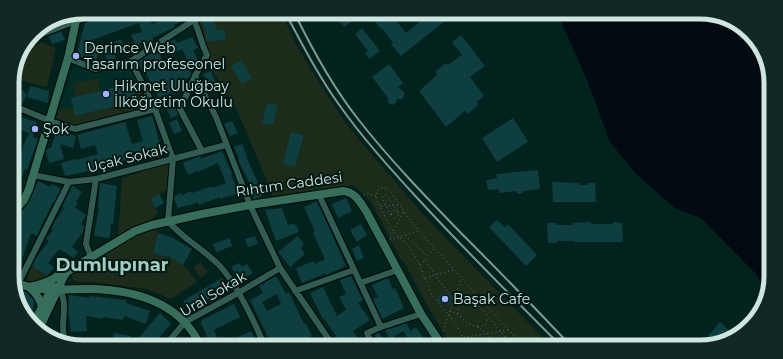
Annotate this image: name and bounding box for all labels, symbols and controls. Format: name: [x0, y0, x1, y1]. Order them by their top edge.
place label: Derince Web Tasarım profeseonel: [84, 39, 225, 73]
marker: Derince Web Tasarım profeseonel: [71, 51, 81, 61]
place label: Hikmet Uluğbay İlköğretim Okulu: [114, 77, 233, 111]
marker: Hikmet Uluğbay İlköğretim Okulu: [101, 89, 111, 99]
place label: Şok: [43, 120, 69, 138]
marker: Şok: [30, 124, 40, 134]
street label: Uçak Sokak: [85, 139, 169, 177]
street label: Rıhtım Caddesi: [235, 168, 343, 200]
district label: Dumlupınar: [55, 254, 169, 276]
street label: Ural Sokak: [177, 267, 250, 321]
place label: Başak Cafe: [453, 290, 530, 308]
marker: Başak Cafe: [440, 294, 450, 304]

